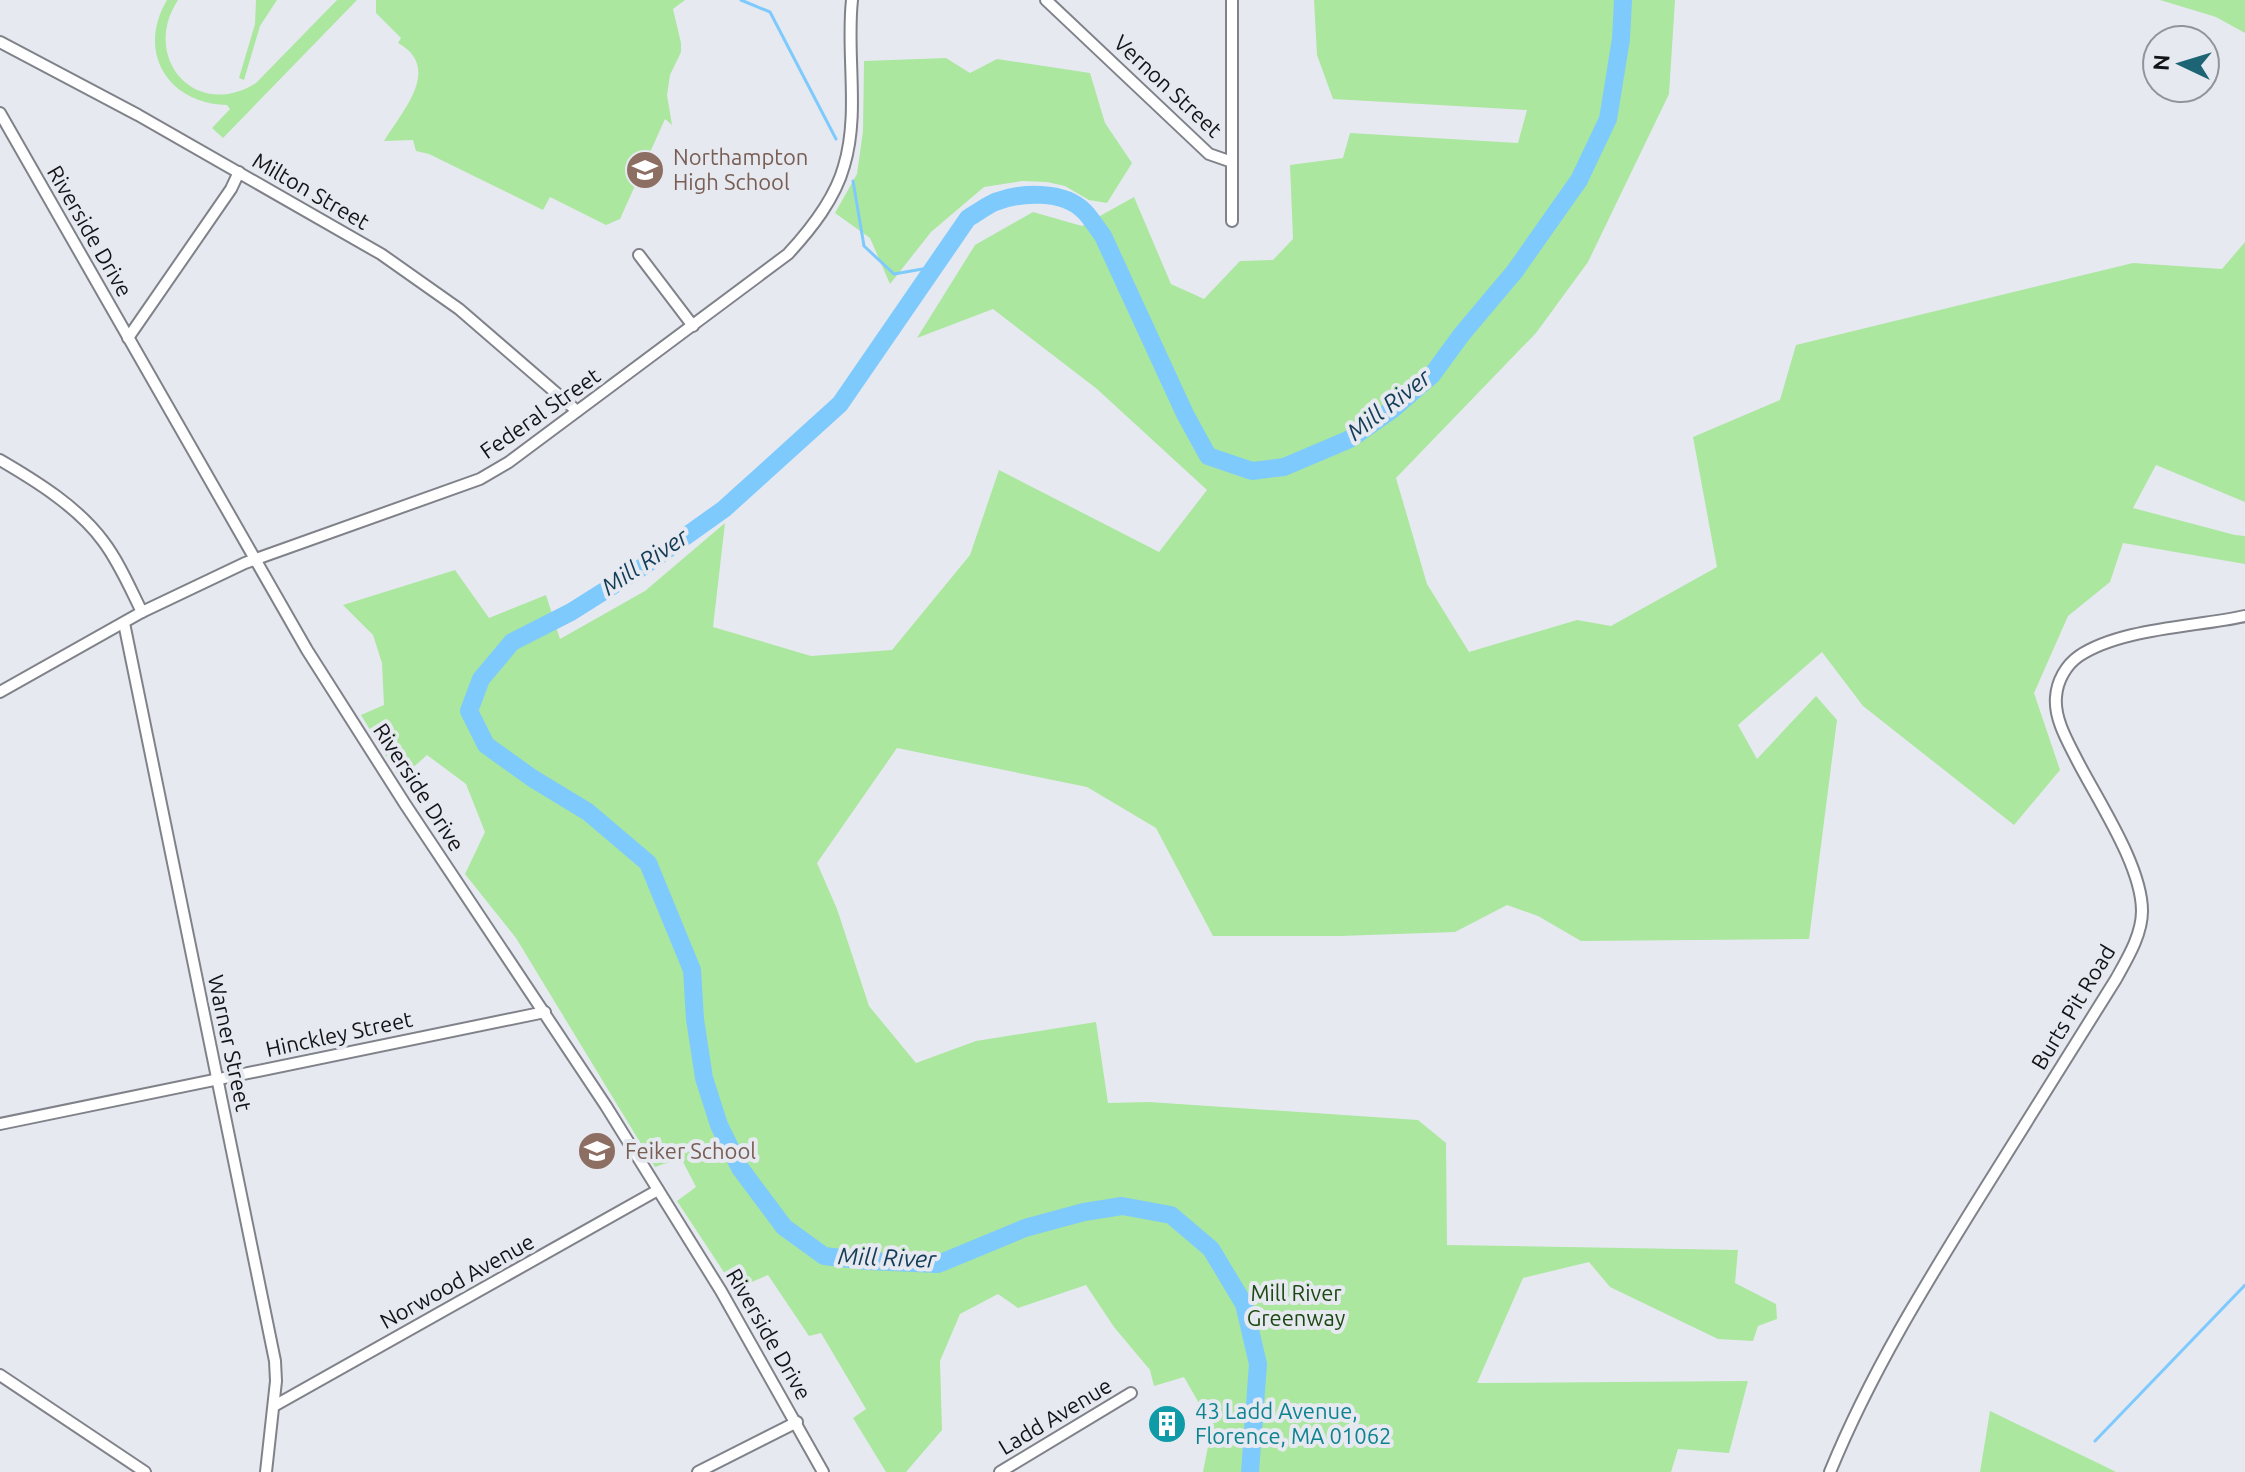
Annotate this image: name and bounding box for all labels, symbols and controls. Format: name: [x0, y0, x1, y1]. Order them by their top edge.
north arrow: [2141, 24, 2221, 104]
street label: Vernon Street: [1109, 29, 1228, 142]
text: N: [2148, 54, 2174, 72]
place label: Northampton High School: [673, 144, 808, 194]
street label: Milton Street: [248, 147, 374, 234]
school or university icon: Northampton High School: [624, 149, 666, 191]
street label: Riverside Drive: [43, 161, 138, 301]
street label: Federal Street: [475, 362, 605, 463]
water label: Mill River: [1341, 363, 1437, 446]
water label: Mill River: [596, 522, 694, 600]
street label: Riverside Drive: [369, 718, 470, 855]
street label: Burts Pit Road: [2026, 940, 2120, 1074]
street label: Warner Street: [204, 972, 257, 1114]
street label: Hinckley Street: [263, 1006, 415, 1061]
school or university icon: Feiker School: [576, 1130, 618, 1172]
place label: Feiker School: [625, 1138, 756, 1163]
street label: Norwood Avenue: [375, 1228, 538, 1333]
water label: Mill River: [837, 1242, 938, 1273]
street label: Riverside Drive: [722, 1264, 817, 1404]
park label: Mill River Greenway: [1247, 1280, 1346, 1330]
street label: Ladd Avenue: [994, 1372, 1116, 1459]
place label: 43 Ladd Avenue, Florence, MA 01062: [1195, 1398, 1391, 1448]
building icon: 43 Ladd Avenue, Florence, MA 01062: [1146, 1403, 1188, 1445]

